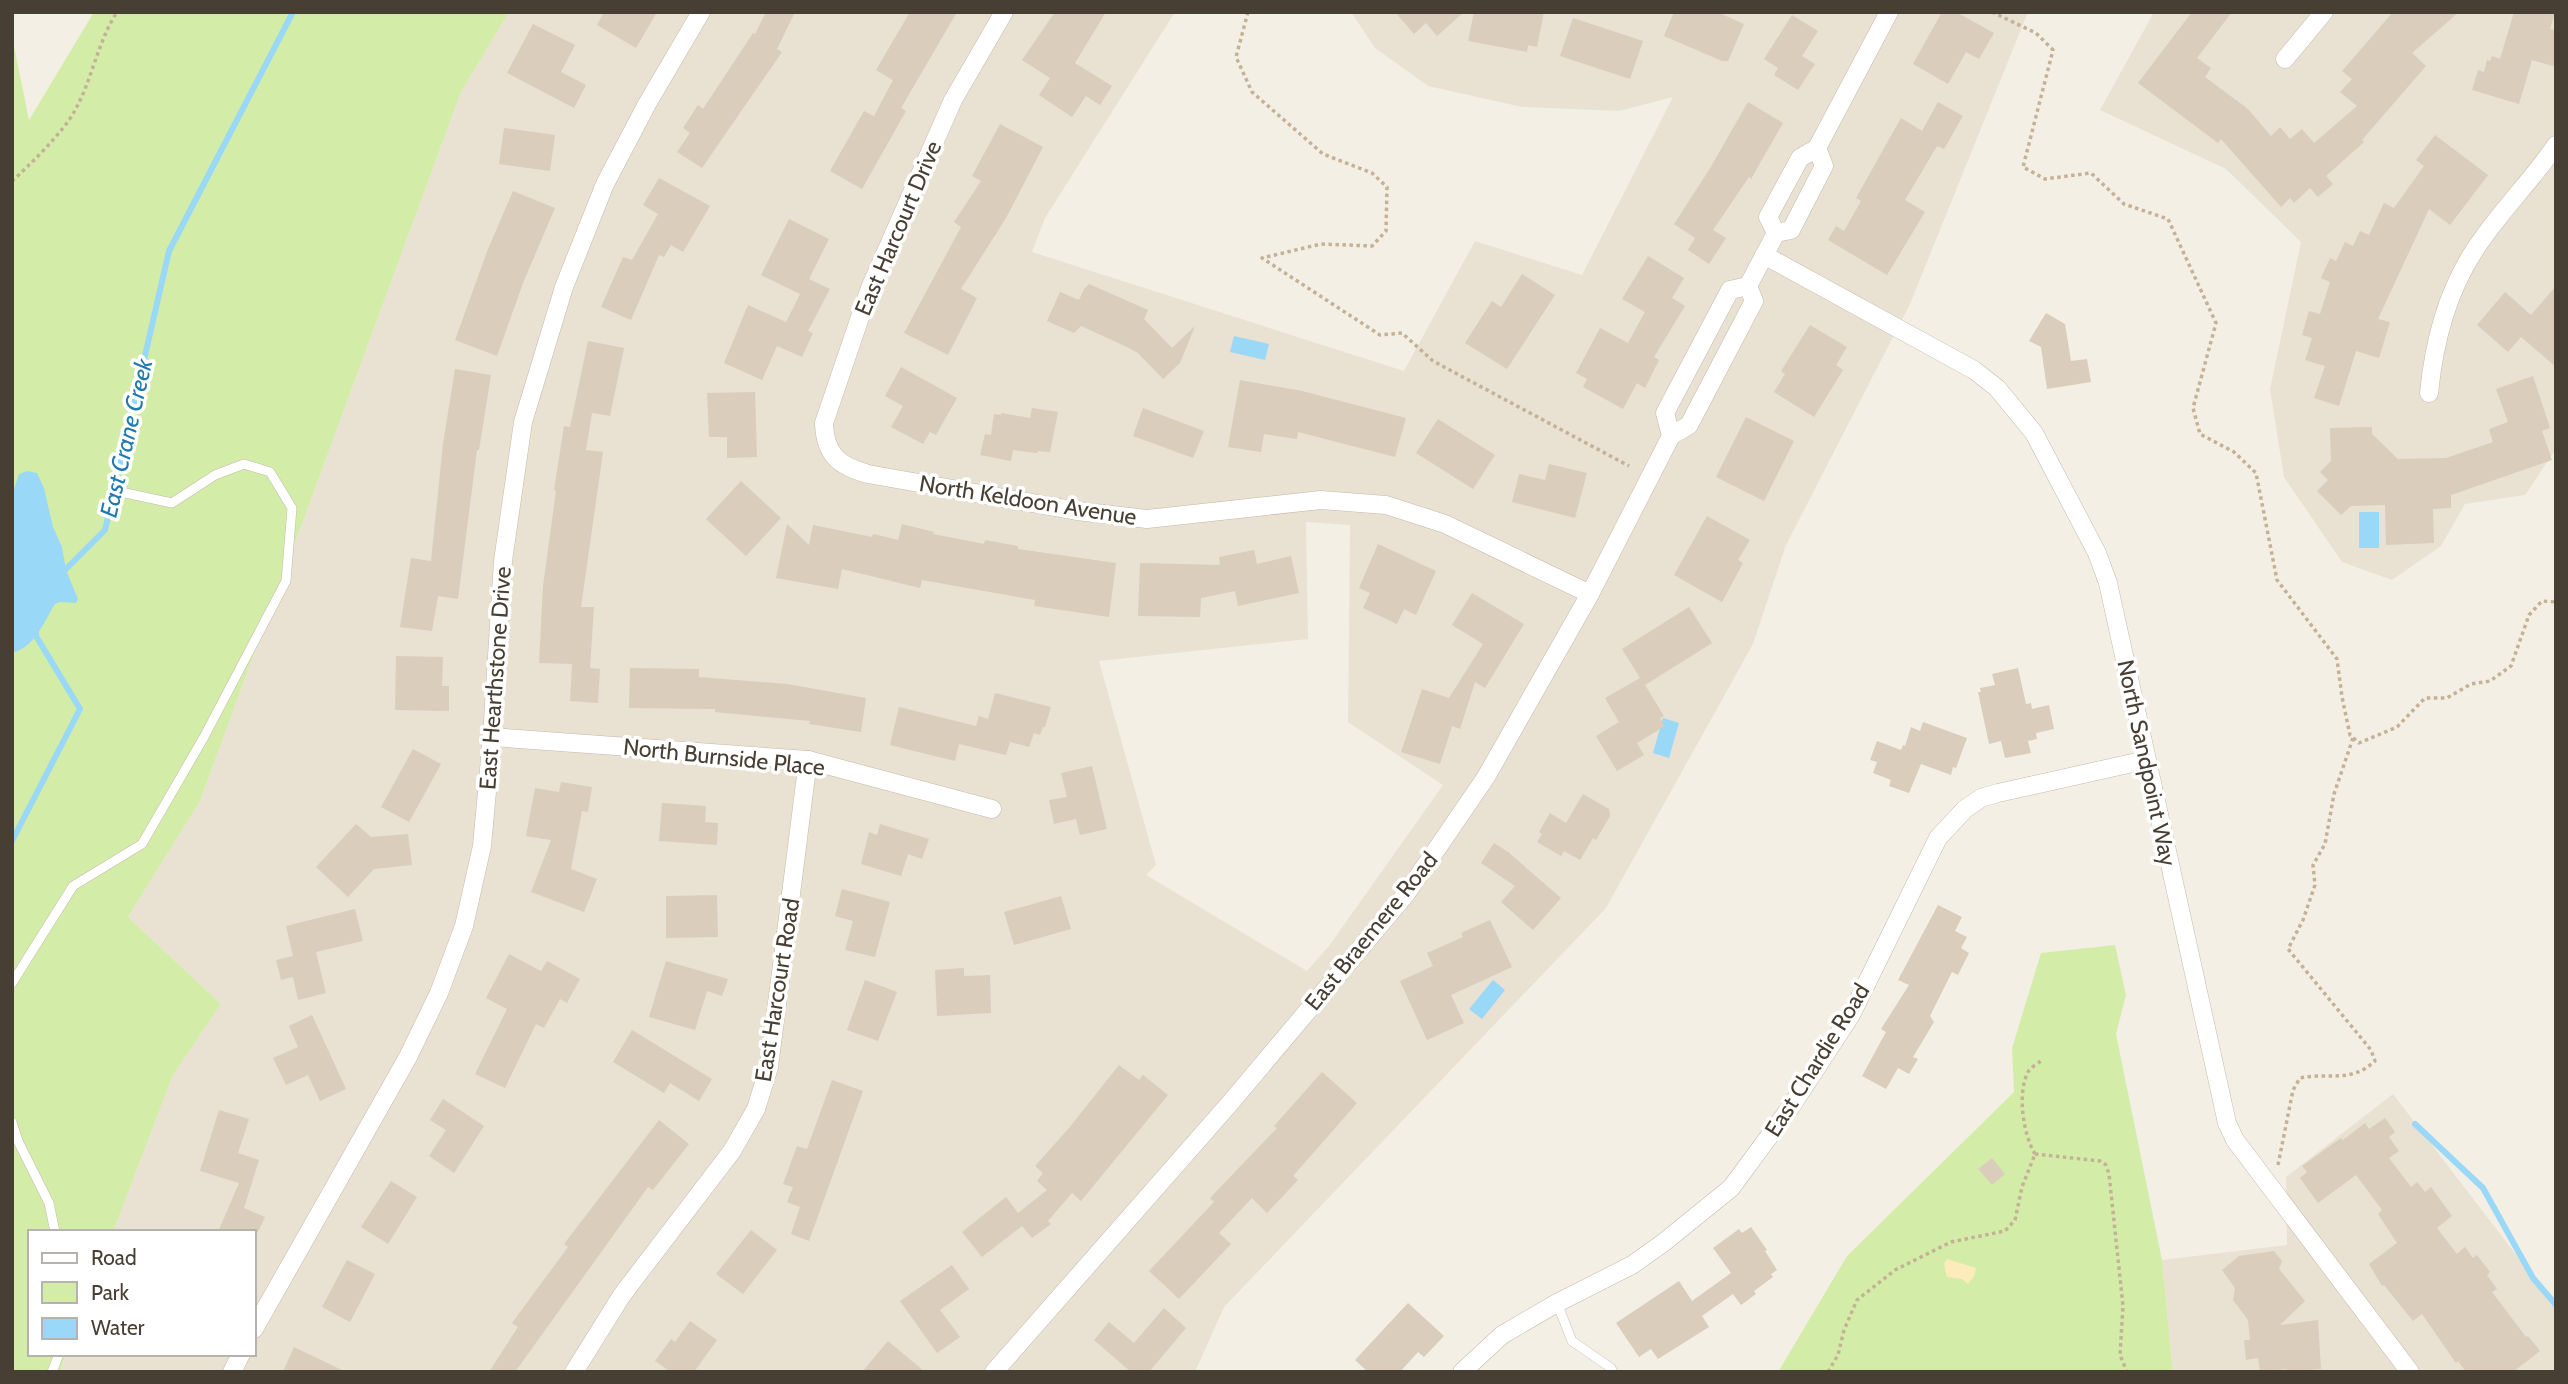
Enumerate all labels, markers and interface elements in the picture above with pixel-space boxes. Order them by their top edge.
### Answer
street label: East Harcourt Drive [849,136,948,320]
water label: East Crane Creek [94,355,158,520]
street label: North Keldoon Avenue [917,469,1139,531]
street label: East Hearthstone Drive [473,565,517,791]
street label: North Sandpoint Way [2111,657,2183,869]
street label: North Burnside Place [622,732,826,782]
street label: East Braemere Road [1299,846,1443,1016]
street label: East Harcourt Road [749,896,805,1084]
street label: East Chardie Road [1759,978,1875,1142]
legend [28,1230,256,1356]
text: Road [91,1245,137,1270]
text: Park [91,1280,129,1305]
text: Water [91,1315,145,1340]

